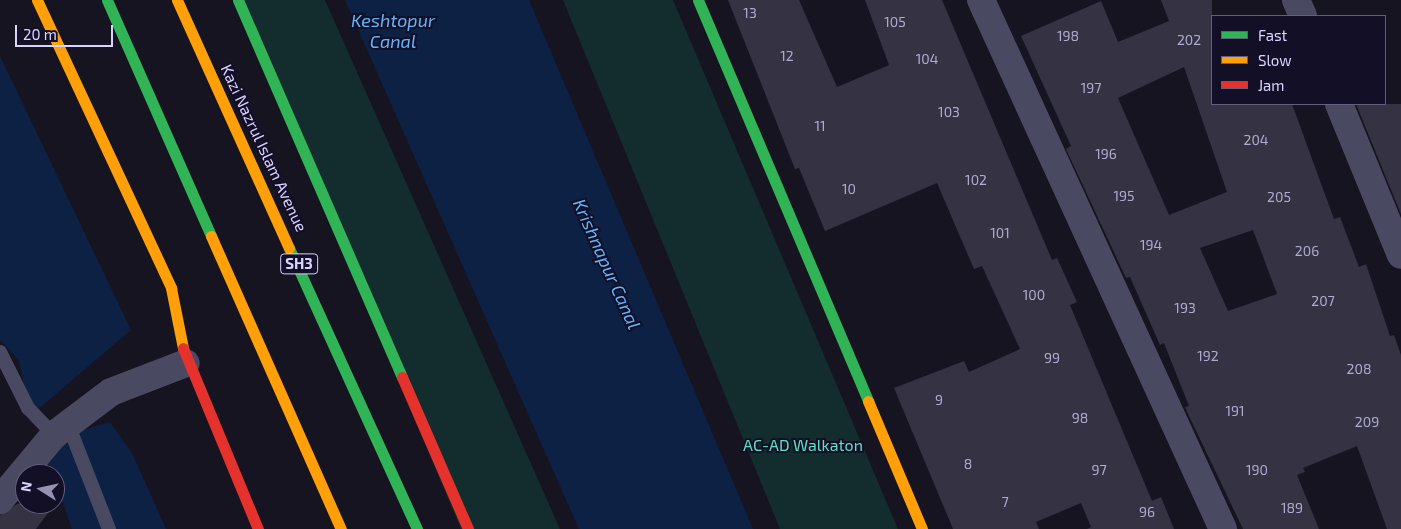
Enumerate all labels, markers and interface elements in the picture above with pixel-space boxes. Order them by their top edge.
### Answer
house number: 13 [743,5,757,21]
water label: Keshtopur Canal [351,10,435,52]
house number: 105 [884,14,906,30]
scale bar [18,15,115,47]
legend [1211,15,1386,105]
text: 20 m [23,25,57,43]
text: Fast [1258,26,1287,44]
house number: 198 [1057,28,1079,44]
house number: 202 [1177,32,1201,48]
house number: 12 [780,48,794,64]
house number: 104 [916,51,938,67]
text: Slow [1258,51,1292,69]
street label: Kazi Nazrul Islam Avenue [217,61,311,235]
text: Jam [1258,76,1284,94]
house number: 197 [1081,80,1101,96]
house number: 103 [938,104,960,120]
house number: 11 [814,118,826,134]
house number: 204 [1244,132,1268,148]
house number: 196 [1095,146,1117,162]
house number: 102 [965,172,987,188]
house number: 10 [842,181,856,197]
house number: 195 [1113,188,1135,204]
house number: 205 [1267,189,1291,205]
water label: Krishnapur Canal [569,195,645,333]
house number: 101 [990,225,1010,241]
house number: 194 [1140,237,1162,253]
house number: 206 [1295,243,1319,259]
road number: SH3 [279,252,319,276]
house number: 100 [1023,287,1045,303]
house number: 207 [1311,293,1335,309]
house number: 193 [1174,300,1196,316]
house number: 192 [1197,348,1219,364]
house number: 99 [1044,350,1060,366]
house number: 208 [1347,361,1371,377]
house number: 9 [935,392,943,408]
house number: 191 [1225,403,1245,419]
house number: 98 [1072,410,1088,426]
house number: 209 [1355,414,1379,430]
park label: AC-AD Walkaton [743,435,863,455]
house number: 8 [964,456,972,472]
house number: 97 [1091,462,1107,478]
house number: 190 [1246,462,1268,478]
north arrow [15,464,65,514]
text: N [16,480,35,493]
house number: 7 [1001,494,1009,510]
house number: 189 [1281,500,1303,516]
house number: 96 [1139,504,1155,520]

